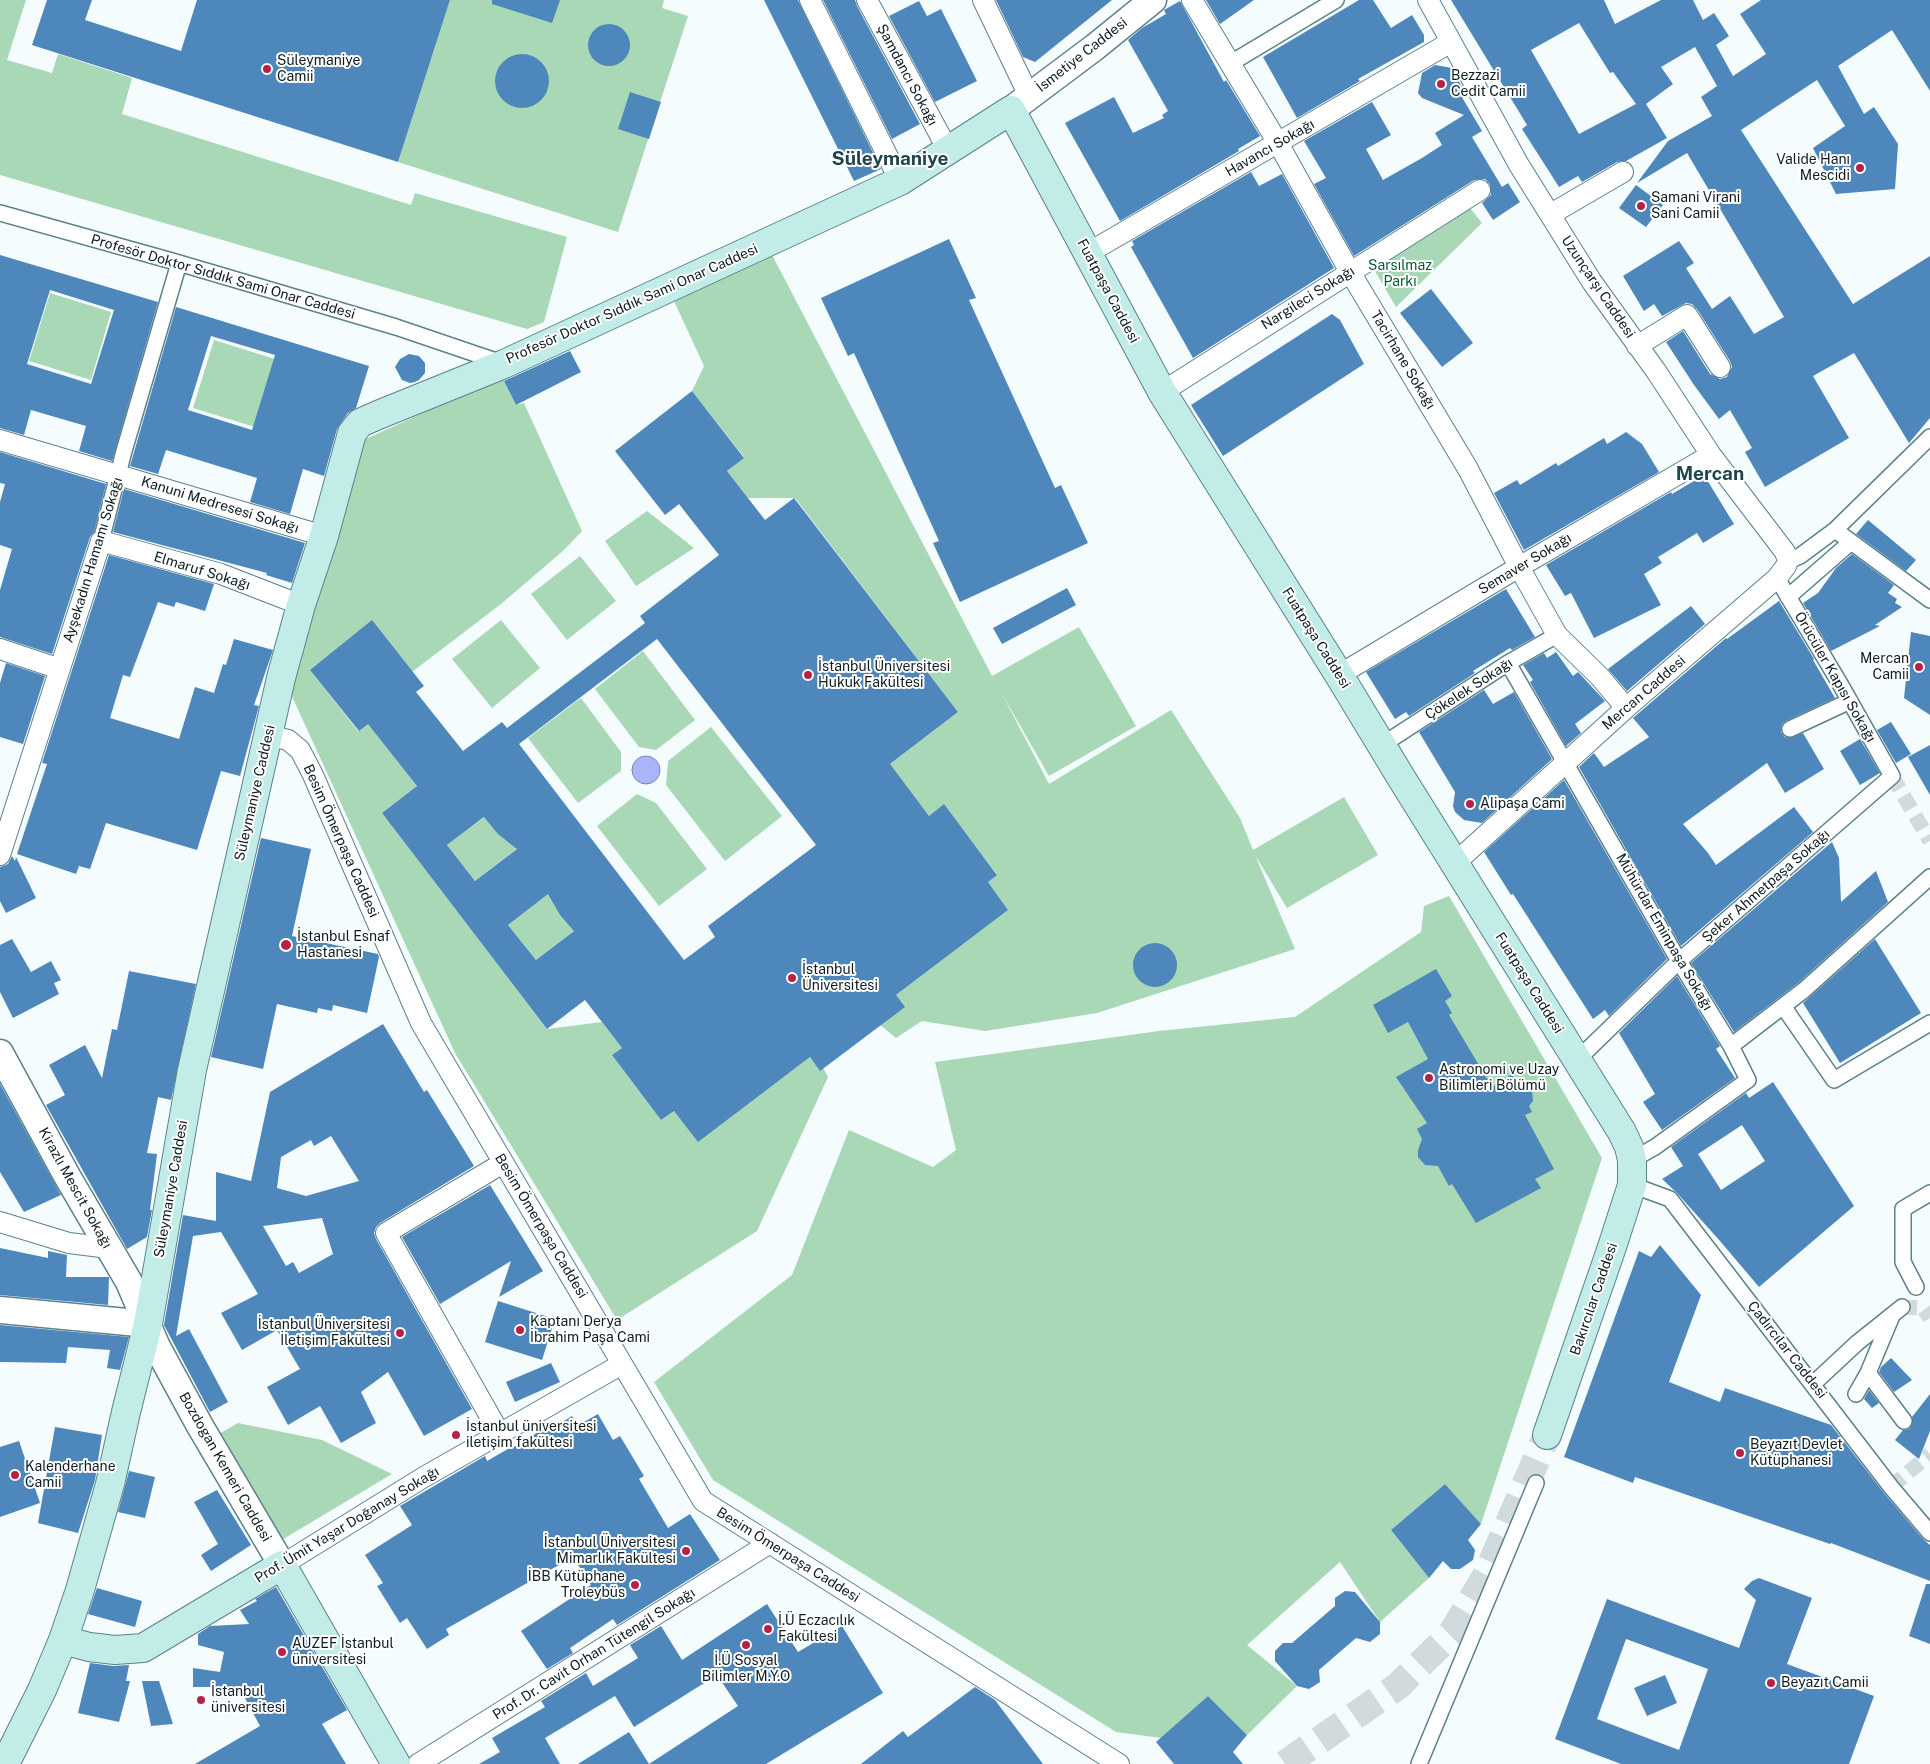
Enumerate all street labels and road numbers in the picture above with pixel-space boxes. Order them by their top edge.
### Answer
street label: İsmetiye Caddesi [1033,14,1131,96]
street label: Şamdancı Sokağı [873,21,941,129]
street label: Havancı Sokağı [1222,116,1318,180]
street label: Profesör Doktor Sıddık Sami Onar Caddesi [89,231,357,323]
street label: Uzunçarşı Caddesi [1558,233,1638,341]
street label: Fuatpaşa Caddesi [1073,236,1143,346]
street label: Profesör Doktor Sıddık Sami Onar Caddesi [503,241,761,367]
street label: Nargileci Sokağı [1258,263,1358,333]
street label: Tacirhane Sokağı [1367,308,1439,412]
street label: Kanuni Medresesi Sokağı [139,473,301,537]
street label: Ayşekadın Hamamı Sokağı [60,475,126,645]
street label: Semaver Sokağı [1475,530,1575,598]
street label: Elmaruf Sokağı [152,548,252,594]
street label: Fuatpaşa Caddesi [1278,584,1354,692]
street label: Örücüler Kapısı Sokağı [1791,609,1879,745]
street label: Mercan Caddesi [1599,652,1689,734]
street label: Çökelek Sokağı [1422,654,1516,724]
street label: Süleymaniye Caddesi [231,723,279,863]
street label: Besim Ömerpaşa Caddesi [300,762,382,920]
street label: Şeker Ahmetpaşa Sokağı [1699,826,1833,946]
street label: Mühürdar Eminpaşa Sokağı [1612,851,1716,1013]
street label: Fuatpaşa Caddesi [1491,929,1567,1037]
street label: Süleymaniye Caddesi [151,1119,191,1259]
street label: Kirazlı Mescit Sokağı [35,1125,115,1251]
street label: Besim Ömerpaşa Caddesi [491,1151,591,1301]
street label: Bakırcılar Caddesi [1567,1240,1621,1358]
street label: Çadırcılar Caddesi [1744,1298,1830,1402]
street label: Bozdogan Kemeri Caddesi [175,1389,275,1545]
street label: Prof. Ümit Yaşar Doğanay Sokağı [252,1463,442,1587]
street label: Besim Ömerpaşa Caddesi [713,1504,863,1606]
street label: Prof. Dr. Cavit Orhan Tütengil Sokağı [490,1584,698,1724]

